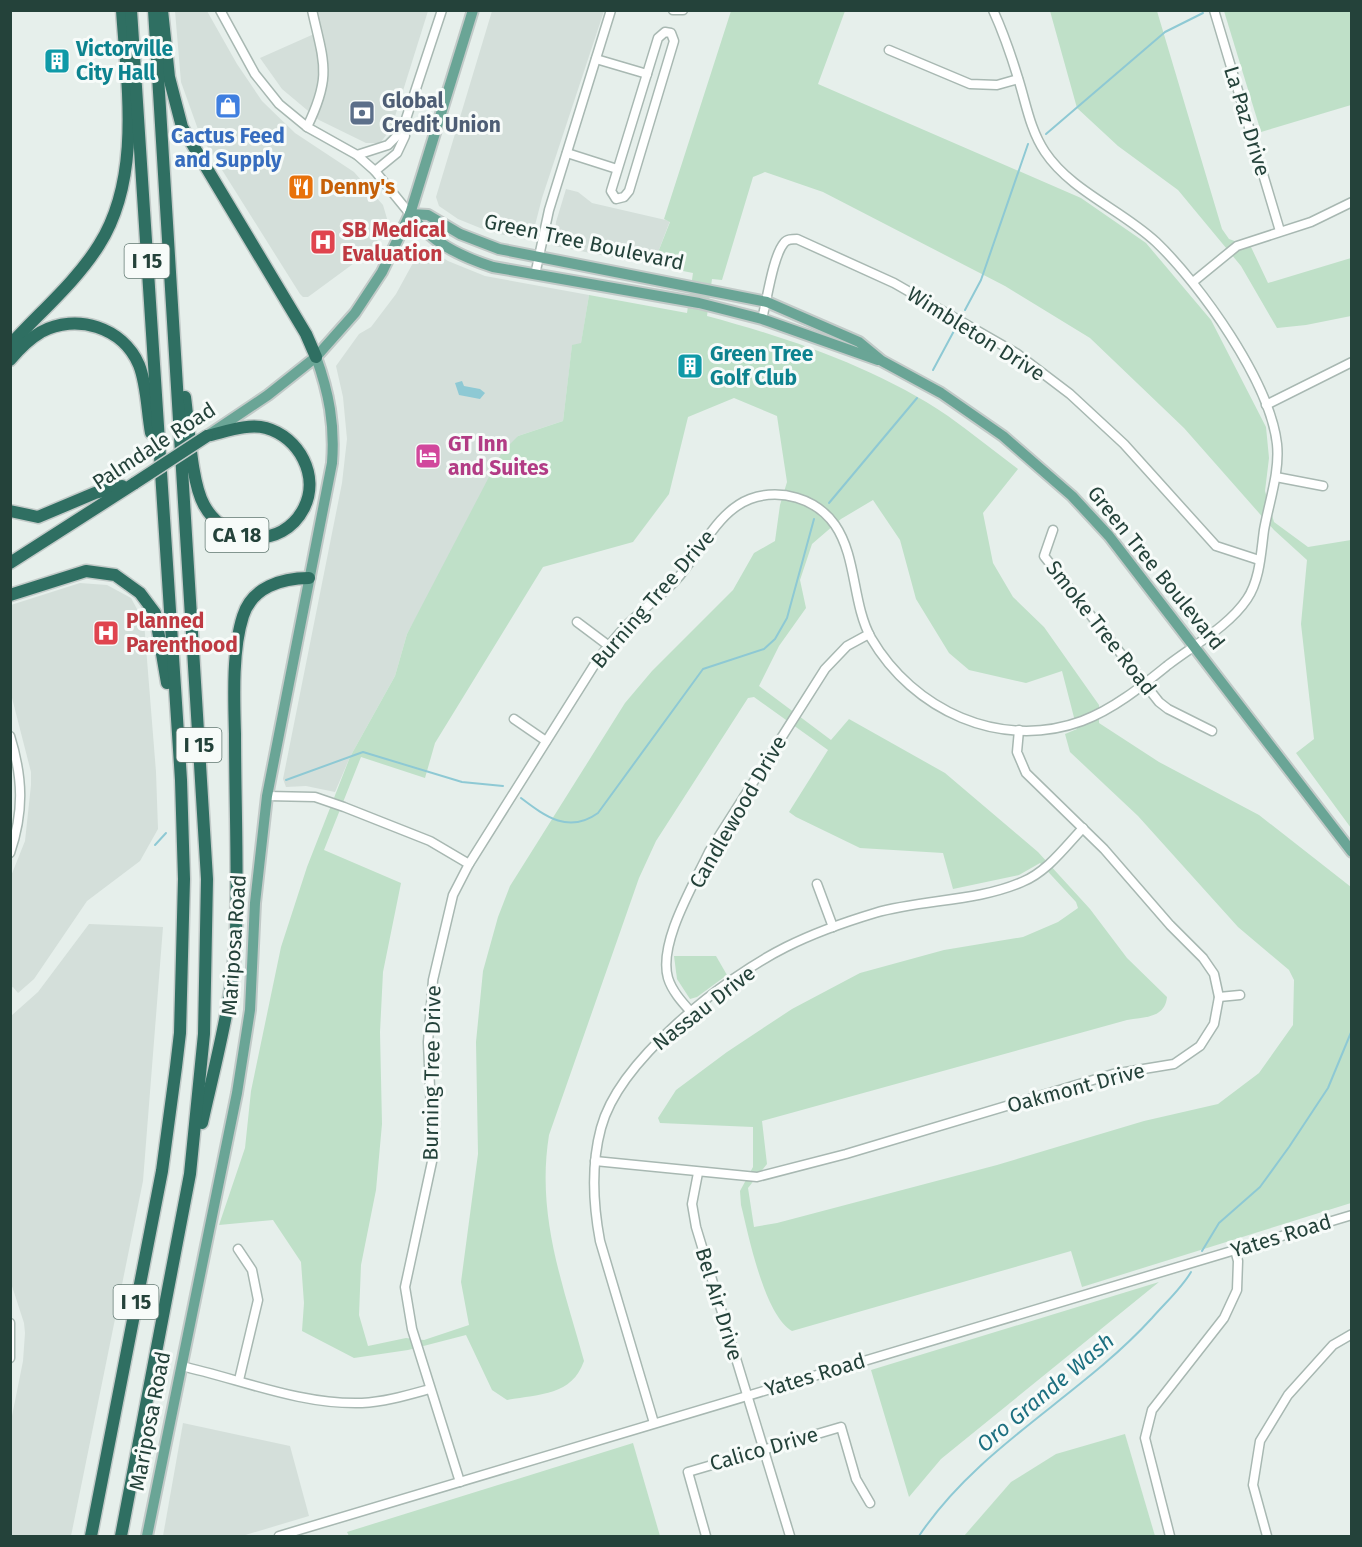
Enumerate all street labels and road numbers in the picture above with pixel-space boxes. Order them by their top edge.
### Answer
street label: La Paz Drive [1218,63,1276,179]
street label: Green Tree Boulevard [482,208,686,276]
road number: I 15 [124,244,170,278]
street label: Wimbleton Drive [902,281,1050,387]
street label: Palmdale Road [88,397,220,495]
street label: Green Tree Boulevard [1082,481,1230,655]
road number: CA 18 [206,518,268,552]
street label: Burning Tree Drive [586,524,720,674]
street label: Smoke Tree Road [1040,555,1162,701]
road number: I 15 [176,728,222,762]
street label: Candlewood Drive [684,731,792,893]
street label: Mariposa Road [216,873,252,1017]
street label: Nassau Drive [647,960,761,1056]
street label: Burning Tree Drive [417,985,447,1161]
street label: Oakmont Drive [1004,1057,1148,1119]
street label: Yates Road [1228,1208,1334,1264]
street label: Bel Air Drive [689,1244,749,1364]
road number: I 15 [114,1285,158,1319]
street label: Yates Road [762,1347,868,1403]
street label: Mariposa Road [124,1349,176,1493]
street label: Calico Drive [707,1421,821,1477]

